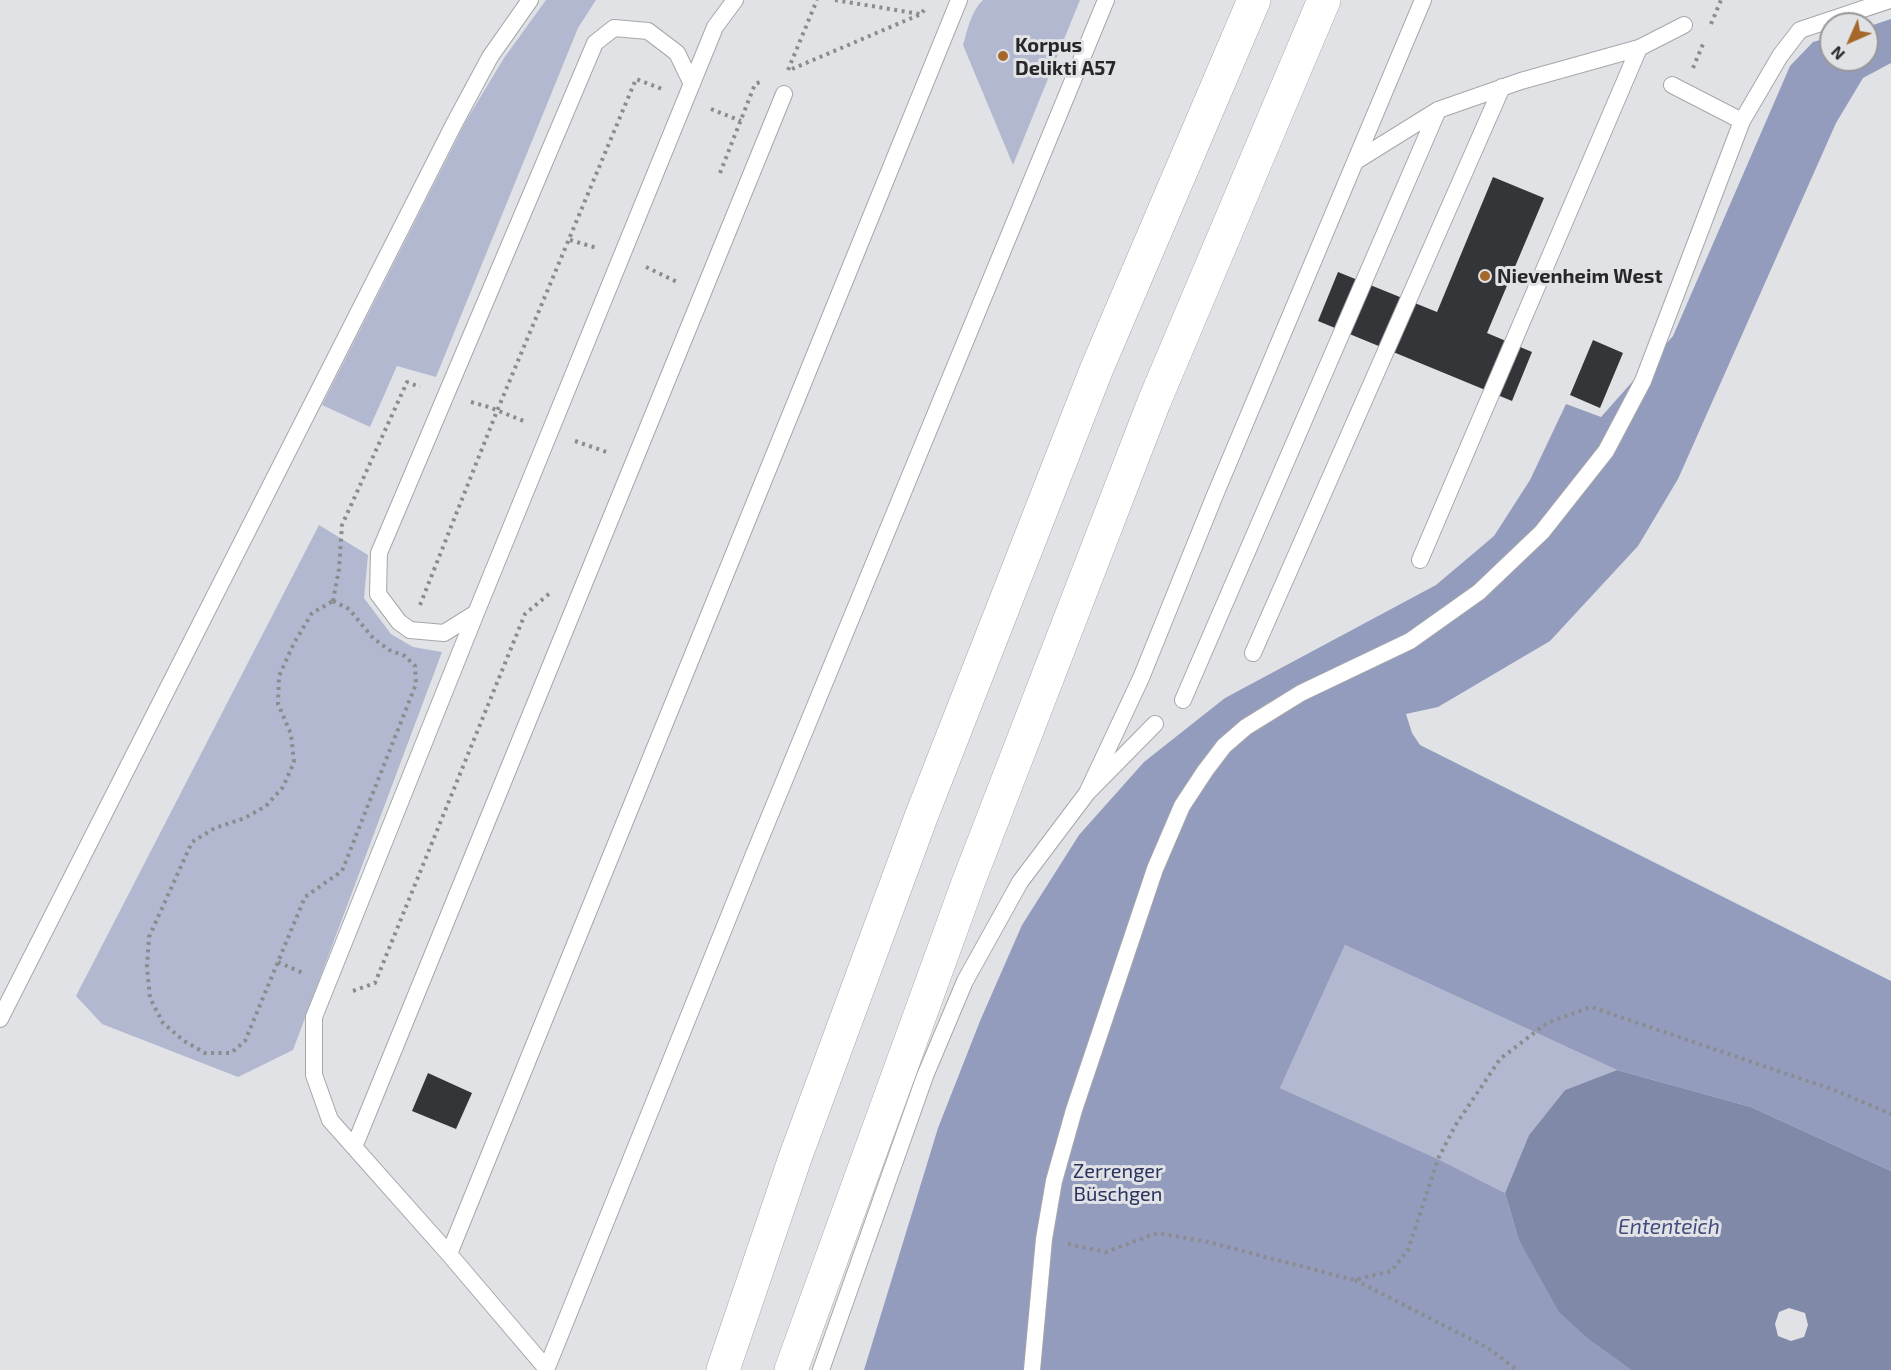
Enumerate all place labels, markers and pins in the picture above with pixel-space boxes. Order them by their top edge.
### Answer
place label: Korpus Delikti A57 [1015,33,1116,80]
marker: Korpus Delikti A57 [996,49,1010,63]
place label: Nievenheim West [1497,264,1663,288]
marker: Nievenheim West [1478,269,1492,283]

